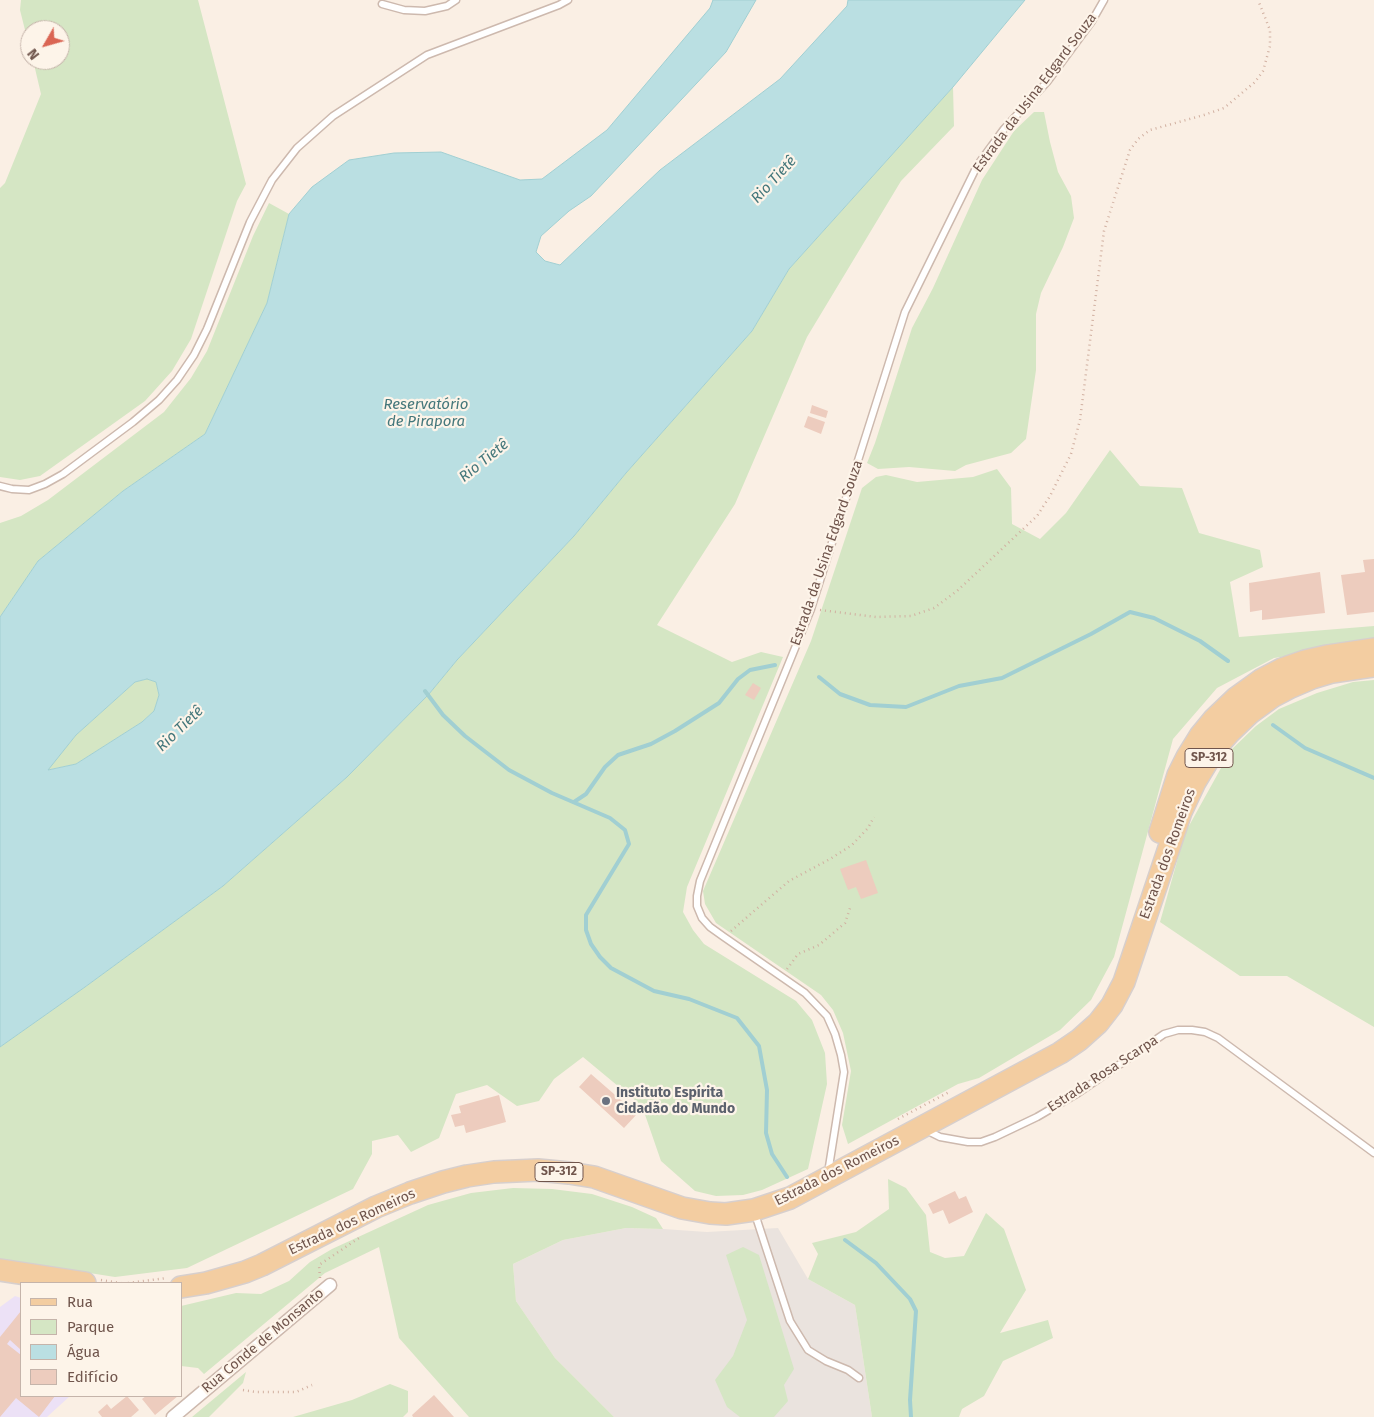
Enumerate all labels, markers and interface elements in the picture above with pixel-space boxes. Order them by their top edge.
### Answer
street label: Estrada da Usina Edgard Souza [970,10,1100,176]
north arrow [20,20,70,70]
text: N [24,45,43,63]
water label: Rio Tietê [748,153,800,207]
water label: Reservatório de Pirapora [384,396,468,431]
water label: Rio Tietê [456,436,512,486]
street label: Estrada da Usina Edgard Souza [787,458,867,648]
water label: Rio Tietê [153,702,207,756]
road number: SP-312 [1185,748,1233,768]
street label: Estrada dos Romeiros [1137,786,1199,922]
street label: Estrada Rosa Scarpa [1045,1032,1161,1116]
place label: Instituto Espírita Cidadão do Mundo [616,1085,735,1118]
marker: Instituto Espírita Cidadão do Mundo [600,1095,612,1107]
street label: Estrada dos Romeiros [772,1132,902,1210]
road number: SP-312 [535,1162,583,1182]
street label: Estrada dos Romeiros [286,1185,418,1259]
legend [20,1282,182,1397]
street label: Rua Conde de Monsanto [199,1285,327,1397]
text: Rua [67,1293,93,1311]
text: Parque [67,1318,114,1336]
text: Água [67,1343,100,1361]
text: Edifício [67,1368,118,1386]

